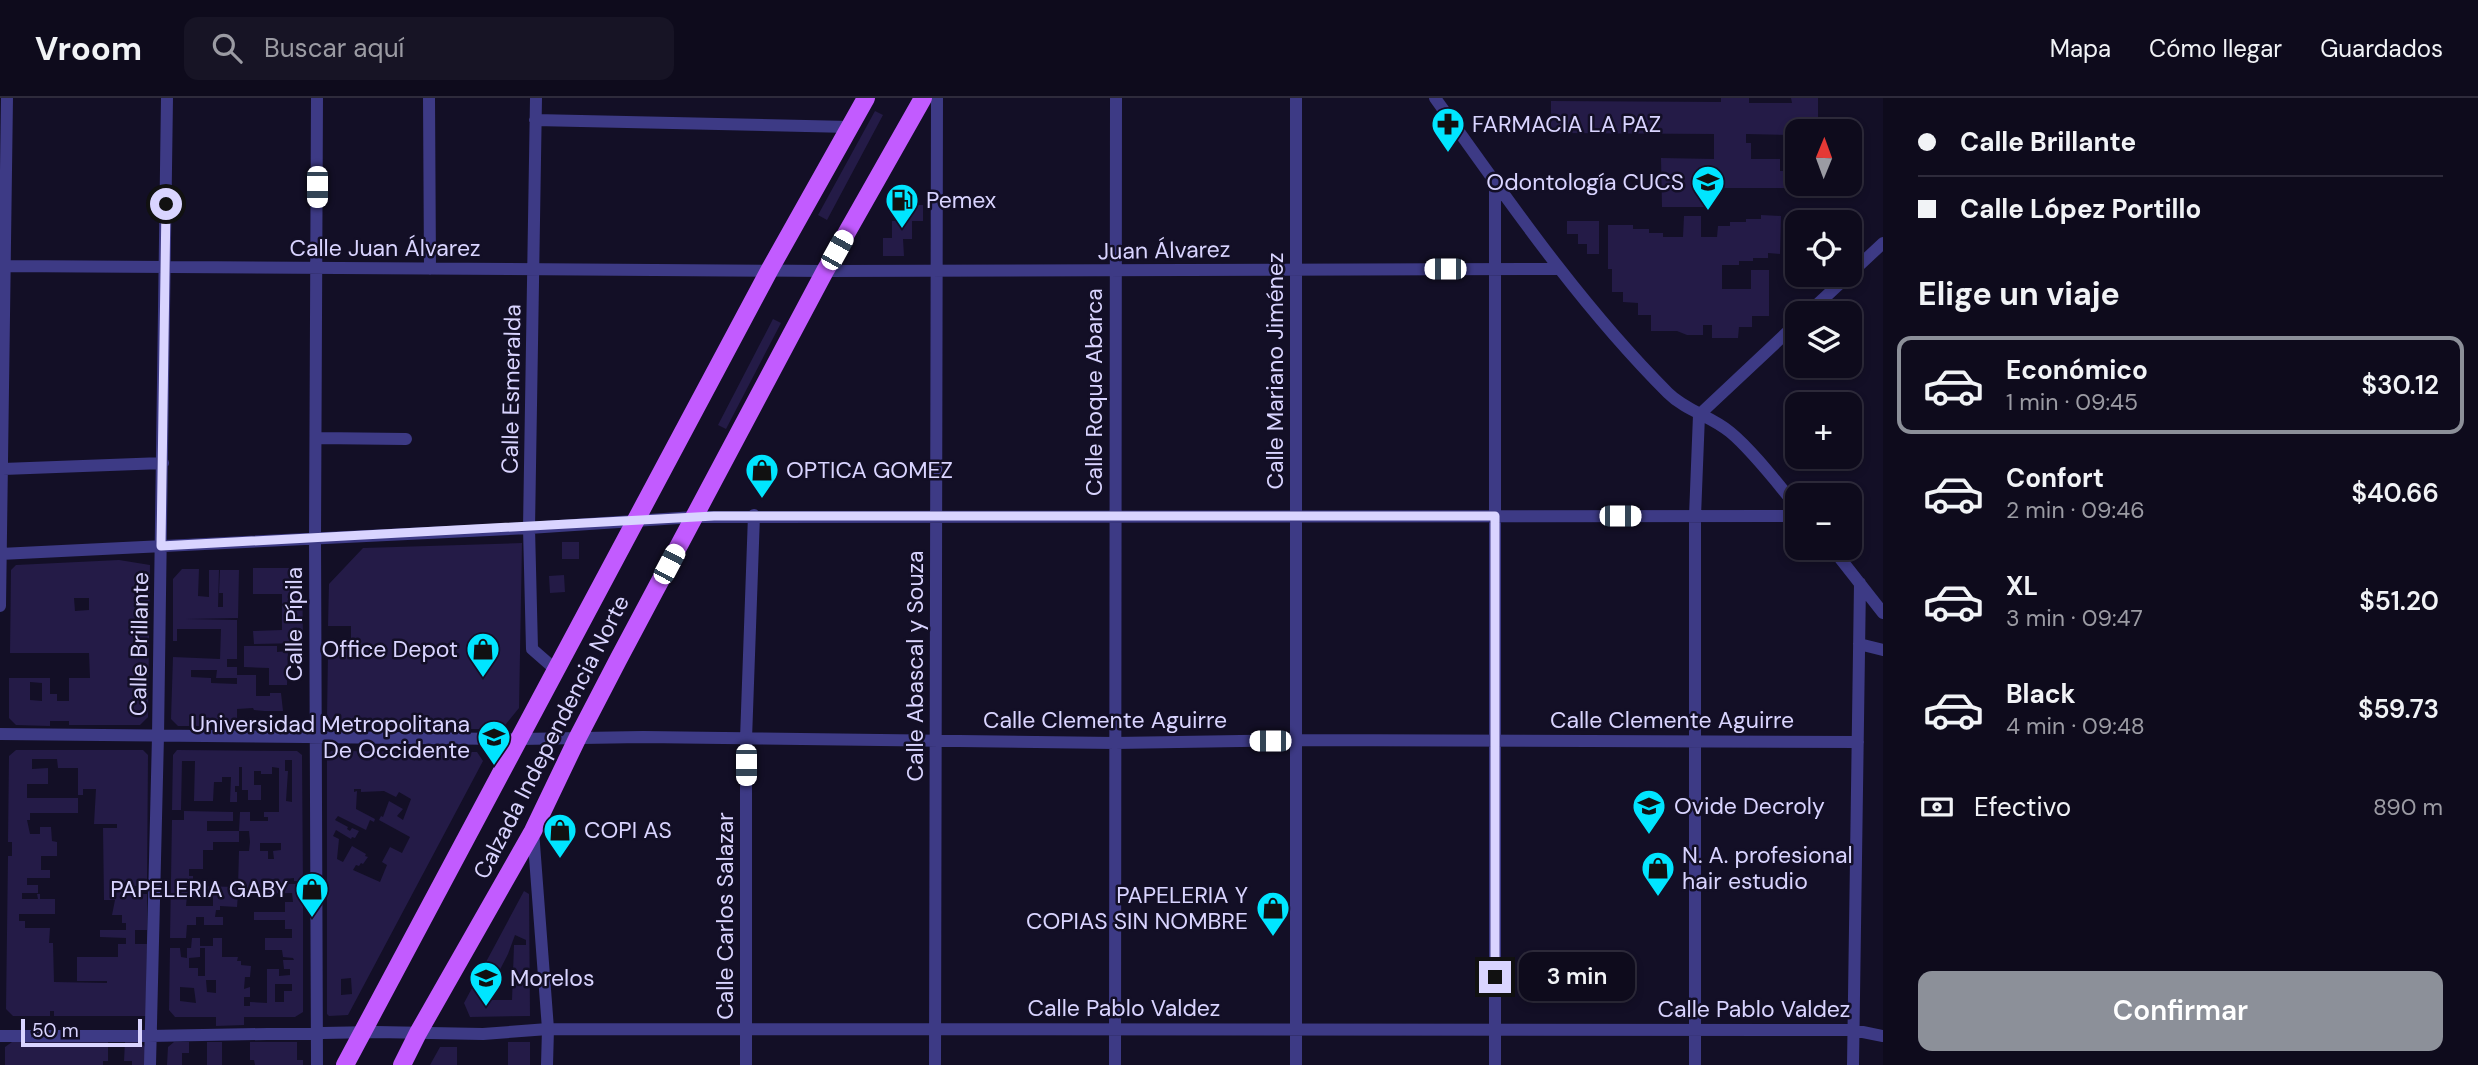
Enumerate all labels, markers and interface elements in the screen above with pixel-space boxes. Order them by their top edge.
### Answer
search box [184,17,674,80]
text: Vroom [35,27,142,70]
icon: search [208,29,246,67]
text: Buscar aquí [264,31,404,65]
text: Mapa [2050,33,2111,64]
text: Cómo llegar [2149,33,2282,64]
text: Guardados [2320,33,2443,64]
pharmacy icon: FARMACIA LA PAZ [1429,105,1467,154]
place label: FARMACIA LA PAZ [1472,109,1661,139]
north arrow [1785,119,1862,196]
map controls [1785,119,1862,560]
text: Calle Brillante [1960,125,2136,159]
school or university icon: Odontología CUCS [1689,163,1727,212]
car [307,166,328,208]
place label: Odontología CUCS [1486,167,1684,197]
fuel station icon: Pemex [883,181,921,230]
place label: Pemex [926,185,996,215]
route start [150,188,182,220]
text: Calle López Portillo [1960,192,2201,226]
button: locate [1785,210,1862,287]
car [818,227,857,273]
street label: Calle Juan Álvarez [289,233,481,263]
street label: Juan Álvarez [1097,234,1231,266]
street label: Calle Mariano Jiménez [1260,252,1290,490]
car [1425,259,1467,280]
text: Elige un viaje [1918,273,2120,315]
street label: Calle Roque Abarca [1079,288,1109,496]
button: layers [1785,301,1862,378]
street label: Calle Esmeralda [495,304,527,474]
text: Económico [2006,353,2148,387]
icon: car [1922,354,1985,417]
text: $30.12 [2361,368,2439,402]
text: 1 min · 09:45 [2006,387,2138,417]
button: + [1785,392,1862,469]
shop icon: OPTICA GOMEZ [743,451,781,500]
place label: OPTICA GOMEZ [786,455,953,485]
text: Confort [2006,461,2104,495]
icon: car [1922,462,1985,525]
text: $40.66 [2352,476,2439,510]
button: − [1785,483,1862,560]
text: 2 min · 09:46 [2006,495,2145,525]
car [1600,506,1642,527]
car [650,541,689,587]
street label: Calle Abascal y Souza [900,550,930,782]
street label: Calle Pípila [279,567,309,681]
text: XL [2006,569,2038,603]
icon: car [1922,570,1985,633]
street label: Calle Brillante [123,572,155,716]
text: $51.20 [2359,584,2439,618]
street label: Calzada Independencia Norte [466,590,636,884]
text: 3 min · 09:47 [2006,603,2143,633]
shop icon: Office Depot [464,630,502,679]
place label: Office Depot [322,634,458,664]
text: Black [2006,677,2076,711]
icon: car [1922,678,1985,741]
text: $59.73 [2358,692,2439,726]
street label: Calle Clemente Aguirre [983,705,1227,735]
street label: Calle Clemente Aguirre [1550,705,1794,735]
place label: Universidad Metropolitana De Occidente [190,709,470,765]
text: 4 min · 09:48 [2006,711,2145,741]
school or university icon: Universidad Metropolitana De Occidente [475,718,513,767]
car [1250,731,1292,752]
car [736,744,757,786]
school or university icon: Ovide Decroly [1630,787,1668,836]
icon: cash [1918,788,1956,826]
text: Efectivo [1974,790,2071,824]
place label: Ovide Decroly [1674,791,1825,821]
text: 890 m [2373,792,2443,822]
shop icon: COPI AS [541,811,579,860]
street label: Calle Carlos Salazar [710,812,740,1020]
place label: COPI AS [584,815,672,845]
place label: N. A. profesional hair estudio [1682,840,1853,896]
shop icon: N. A. profesional hair estudio [1639,849,1677,898]
shop icon: PAPELERIA GABY [293,870,331,919]
place label: PAPELERIA GABY [110,874,288,904]
place label: PAPELERIA Y COPIAS SIN NOMBRE [1026,880,1248,936]
shop icon: PAPELERIA Y COPIAS SIN NOMBRE [1254,889,1292,938]
callout: 3 min [1520,952,1635,1001]
school or university icon: Morelos [467,959,505,1008]
route end [1479,961,1511,993]
text: 3 min [1547,961,1607,991]
place label: Morelos [510,963,594,993]
button: Confirmar [1918,971,2443,1051]
street label: Calle Pablo Valdez [1028,993,1220,1023]
street label: Calle Pablo Valdez [1658,994,1850,1024]
scale bar [21,1016,142,1048]
text: 50 m [32,1018,79,1043]

